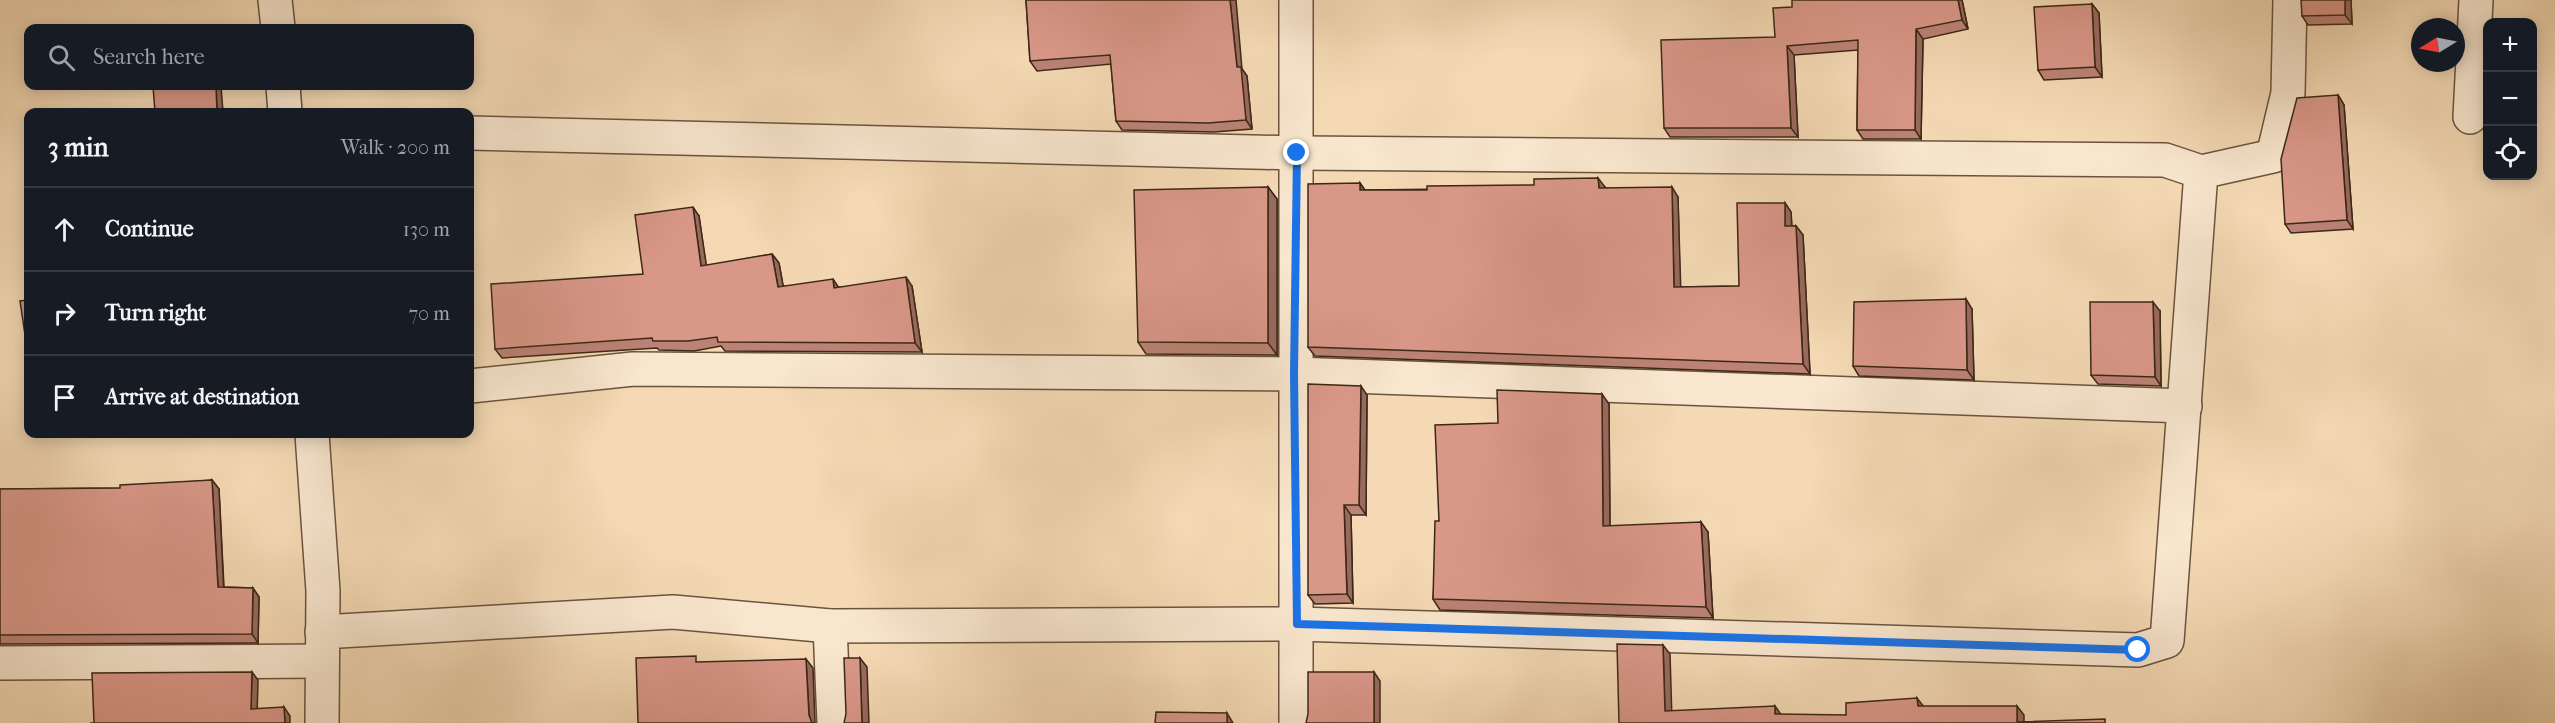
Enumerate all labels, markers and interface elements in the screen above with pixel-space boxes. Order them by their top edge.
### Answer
north arrow [2411,18,2465,72]
map controls [2483,18,2537,180]
button: + [2483,18,2537,72]
search box [24,24,474,90]
icon: search [45,41,78,74]
text: Search here [93,44,205,70]
button: − [2483,72,2537,126]
button: locate [2483,126,2537,180]
text: 3 min [48,132,109,163]
text: Walk · 200 m [341,136,450,159]
route end [1283,139,1309,165]
icon: ahead [48,213,81,246]
text: Continue [105,216,194,242]
text: 130 m [403,218,450,241]
icon: right [48,297,81,330]
text: Turn right [105,300,206,326]
text: 70 m [408,302,450,325]
icon: arrive [48,381,81,414]
text: Arrive at destination [105,384,299,410]
route start [2124,636,2150,662]

